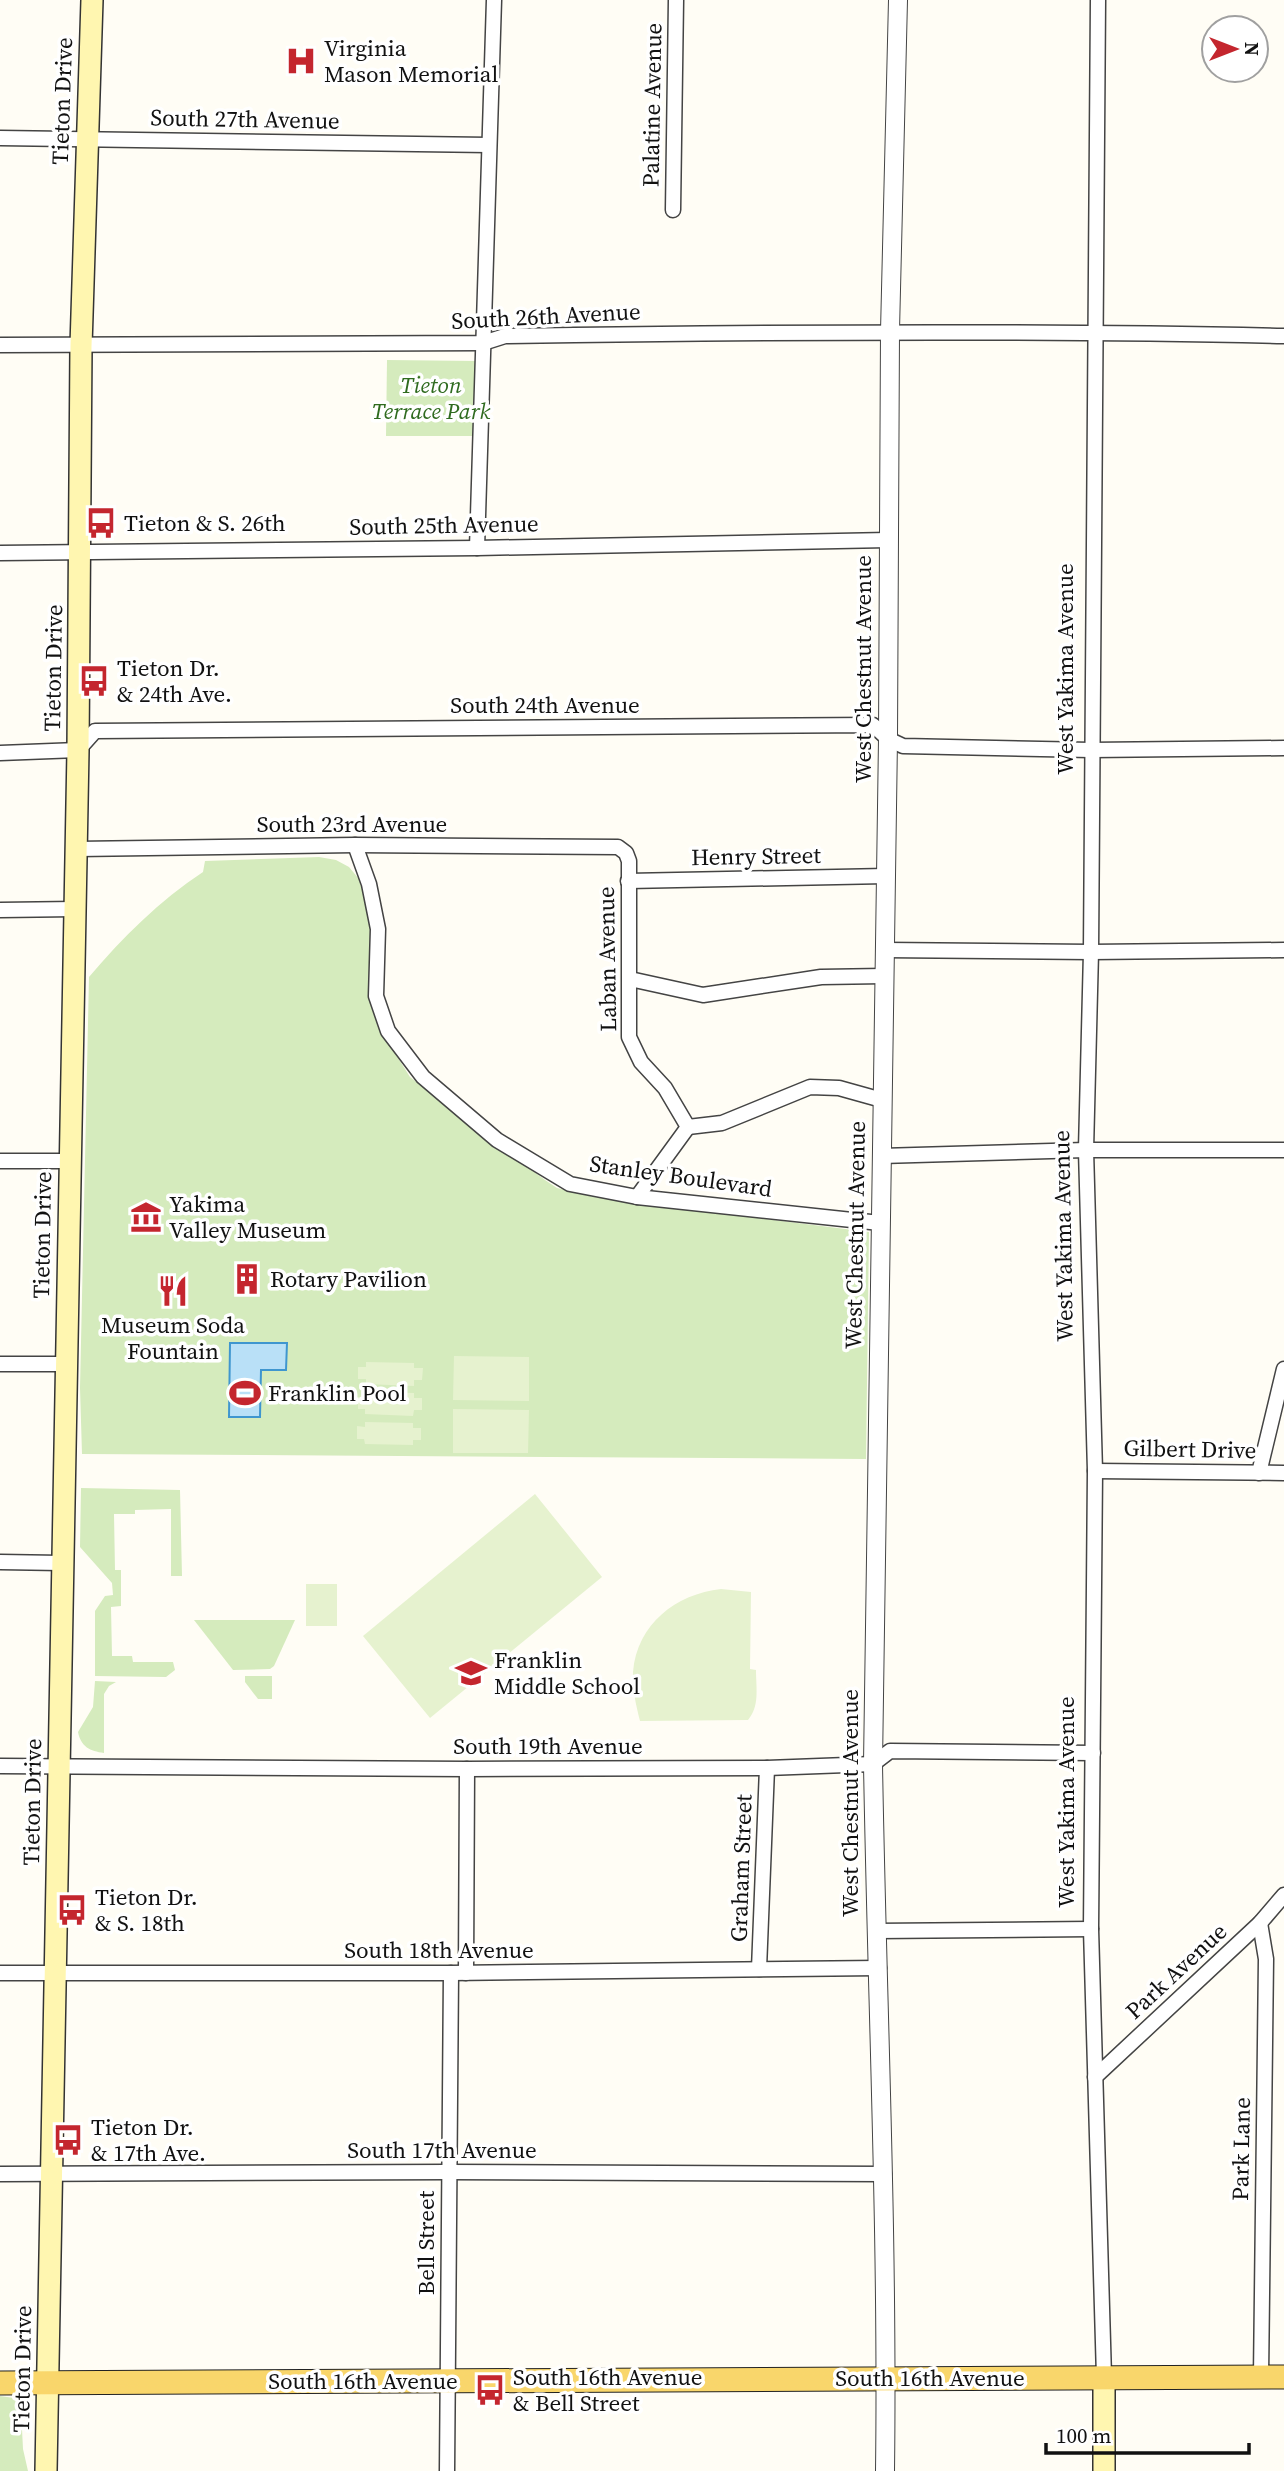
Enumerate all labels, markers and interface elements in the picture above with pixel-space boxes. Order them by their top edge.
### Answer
north arrow [1200,14,1270,84]
street label: Palatine Avenue [635,23,669,187]
place label: Virginia Mason Memorial [324,32,499,90]
street label: Tieton Drive [44,37,80,165]
text: N [1239,42,1265,56]
hospital icon: Virginia Mason Memorial [284,44,318,78]
street label: South 27th Avenue [150,101,340,137]
street label: South 26th Avenue [451,295,641,337]
park label: Tieton Terrace Park [372,369,491,427]
bus stop icon: Tieton & S. 26th [84,506,118,540]
place label: Tieton & S. 26th [124,507,286,539]
street label: South 25th Avenue [349,507,539,543]
street label: West Chestnut Avenue [847,555,879,783]
street label: West Yakima Avenue [1049,563,1081,775]
street label: Tieton Drive [36,604,70,732]
place label: Tieton Dr. & 24th Ave. [117,652,232,710]
bus stop icon: Tieton Dr. & 24th Ave. [77,664,111,698]
street label: South 24th Avenue [450,689,640,721]
street label: South 23rd Avenue [257,808,447,840]
street label: Henry Street [691,839,822,873]
street label: Laban Avenue [590,886,624,1032]
street label: West Chestnut Avenue [837,1121,873,1349]
street label: West Yakima Avenue [1045,1130,1081,1342]
street label: Stanley Boulevard [588,1147,774,1205]
street label: Tieton Drive [25,1171,59,1299]
place label: Yakima Valley Museum [169,1188,327,1246]
museum icon: Yakima Valley Museum [129,1200,163,1234]
building icon: Rotary Pavilion [230,1262,264,1296]
place label: Rotary Pavilion [270,1263,427,1295]
restaurant icon: Museum Soda Fountain [156,1274,190,1308]
place label: Museum Soda Fountain [101,1309,245,1367]
sports icon: Franklin Pool [228,1376,262,1410]
place label: Franklin Pool [268,1377,407,1409]
street label: Gilbert Drive [1123,1432,1257,1466]
place label: Franklin Middle School [494,1644,640,1702]
school or university icon: Franklin Middle School [454,1656,488,1690]
street label: West Chestnut Avenue [834,1689,866,1917]
street label: West Yakima Avenue [1050,1696,1082,1908]
street label: South 19th Avenue [453,1730,643,1762]
street label: Tieton Drive [15,1738,49,1866]
street label: Graham Street [722,1793,760,1942]
place label: Tieton Dr. & S. 18th [95,1881,198,1939]
bus stop icon: Tieton Dr. & S. 18th [55,1893,89,1927]
street label: Park Avenue [1118,1916,1234,2026]
street label: South 18th Avenue [344,1934,534,1966]
street label: Park Lane [1224,2097,1258,2201]
place label: Tieton Dr. & 17th Ave. [91,2111,206,2169]
bus stop icon: Tieton Dr. & 17th Ave. [51,2123,85,2157]
street label: South 17th Avenue [347,2134,537,2166]
street label: Bell Street [410,2190,442,2295]
street label: Tieton Drive [5,2305,39,2433]
place label: South 16th Avenue & Bell Street [513,2361,702,2419]
street label: South 16th Avenue [835,2362,1025,2394]
street label: South 16th Avenue [268,2365,458,2397]
bus stop icon: South 16th Avenue & Bell Street [473,2373,507,2407]
scale bar [1046,2412,1249,2456]
text: 100 m [1056,2421,1111,2450]

